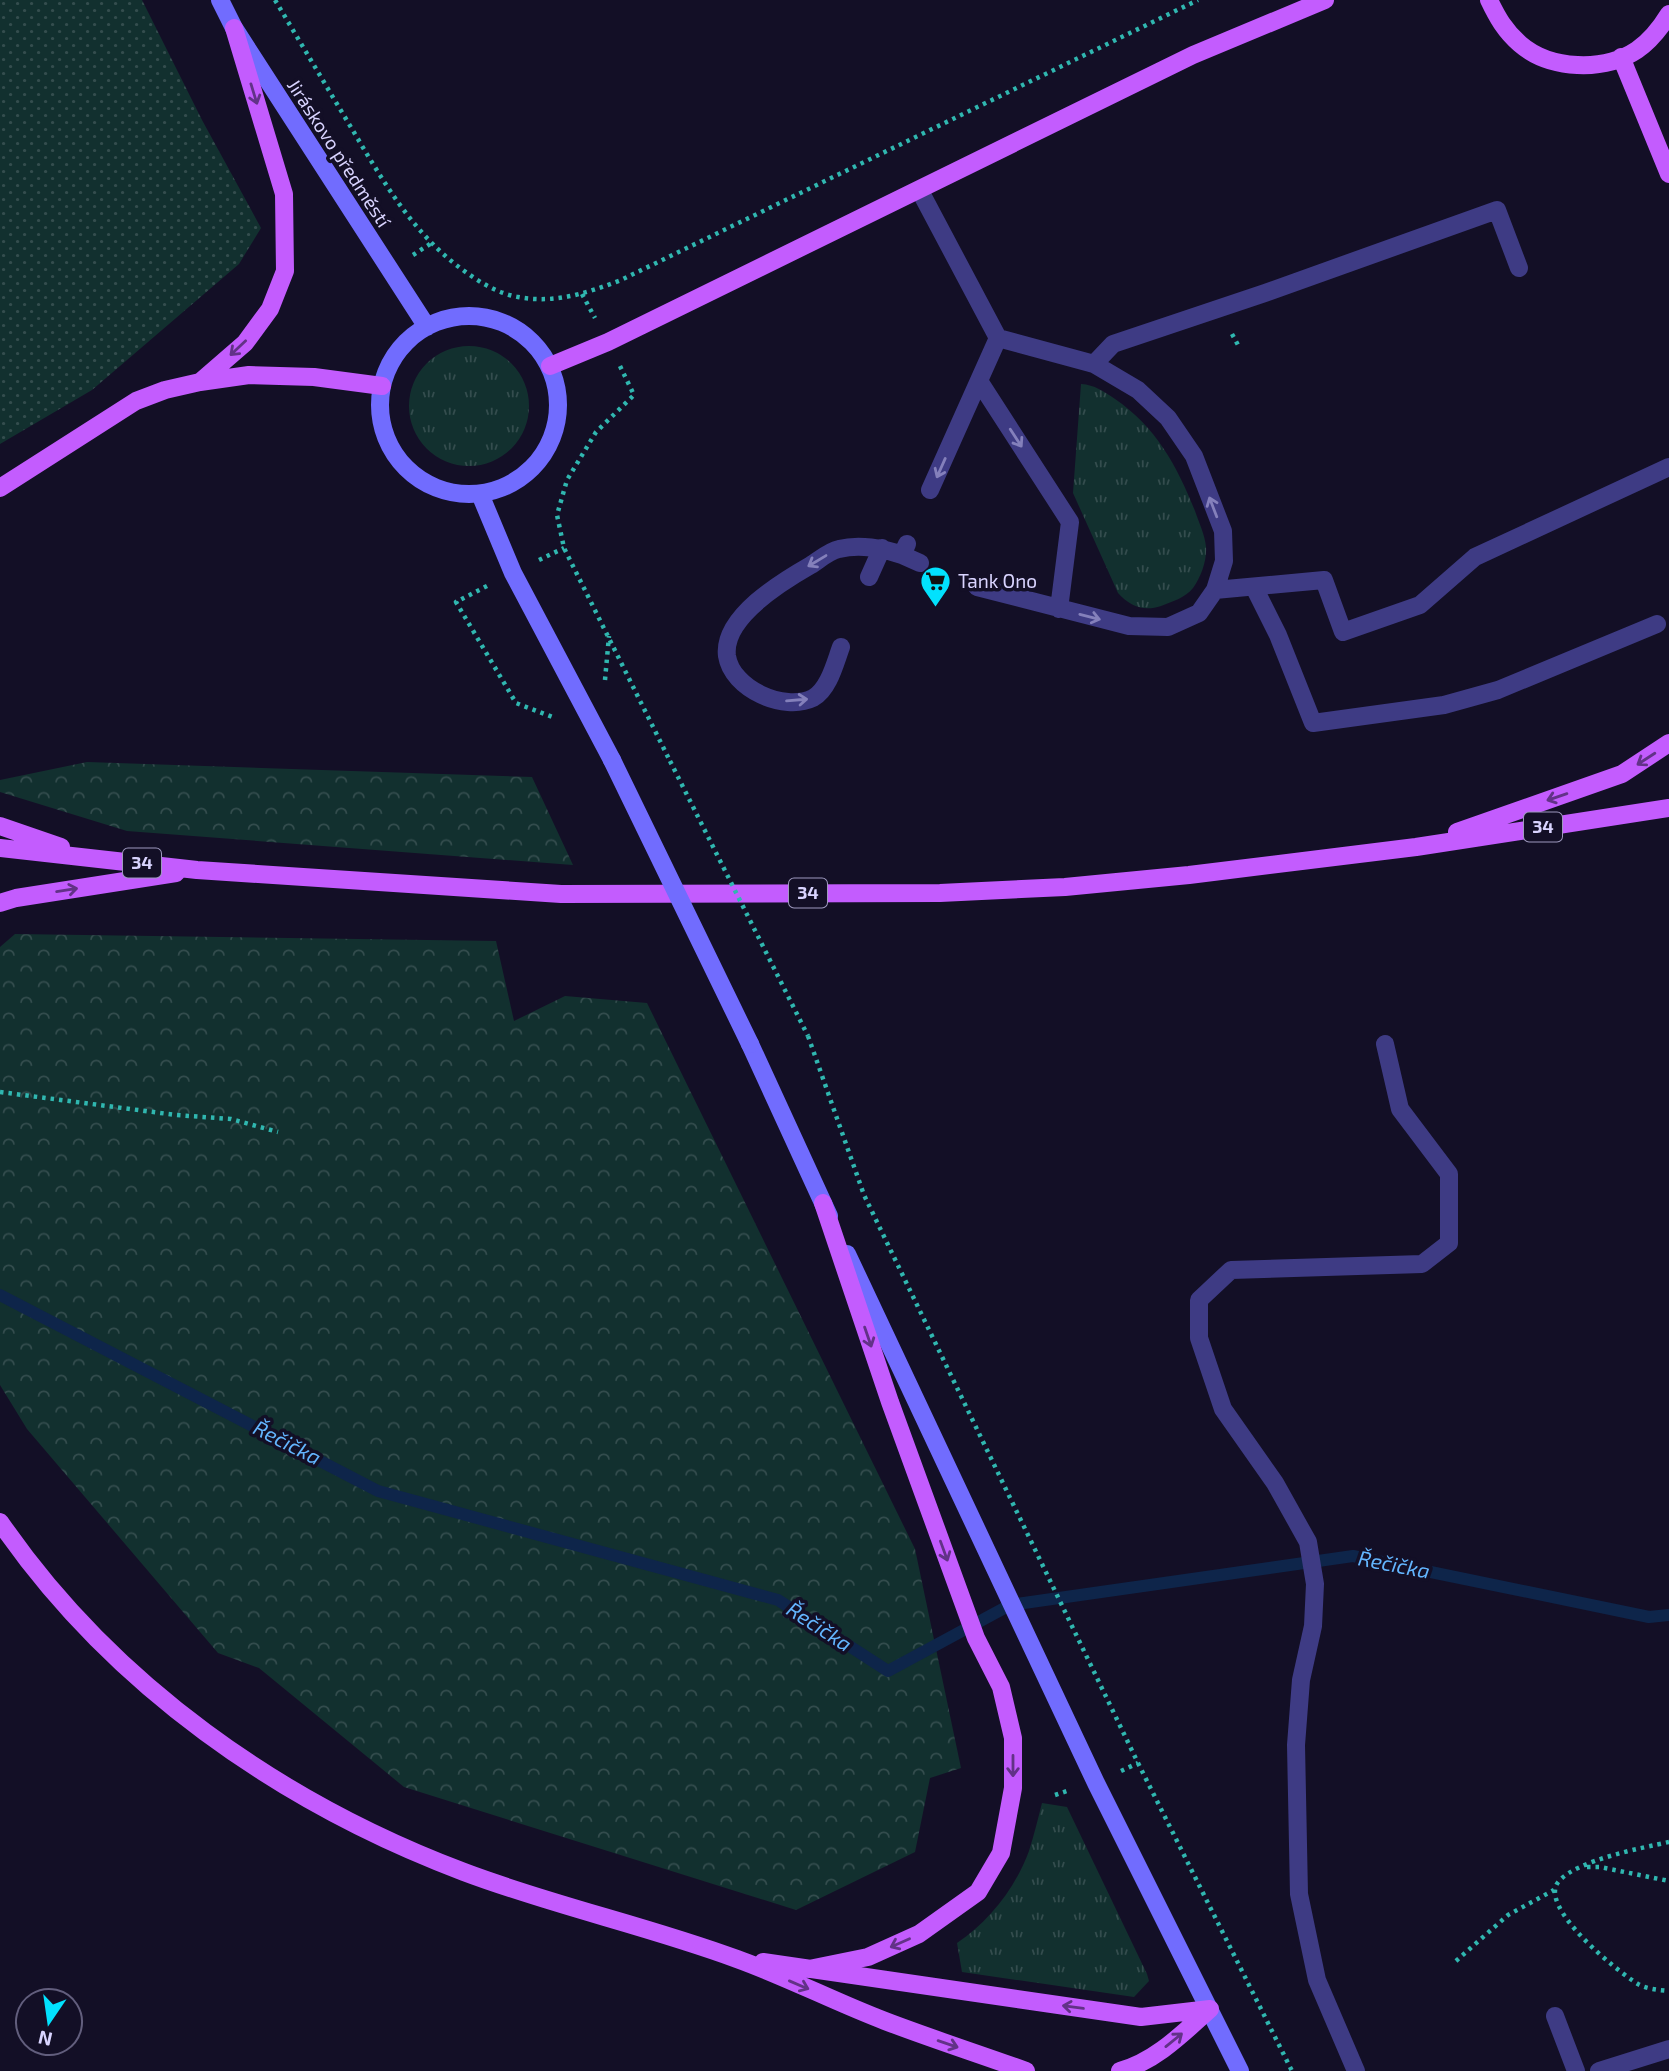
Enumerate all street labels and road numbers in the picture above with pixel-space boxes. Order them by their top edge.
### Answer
street label: Jiráskovo předměstí [283,74,397,232]
road number: 34 [1524,812,1562,842]
road number: 34 [123,848,161,878]
road number: 34 [789,878,827,908]

